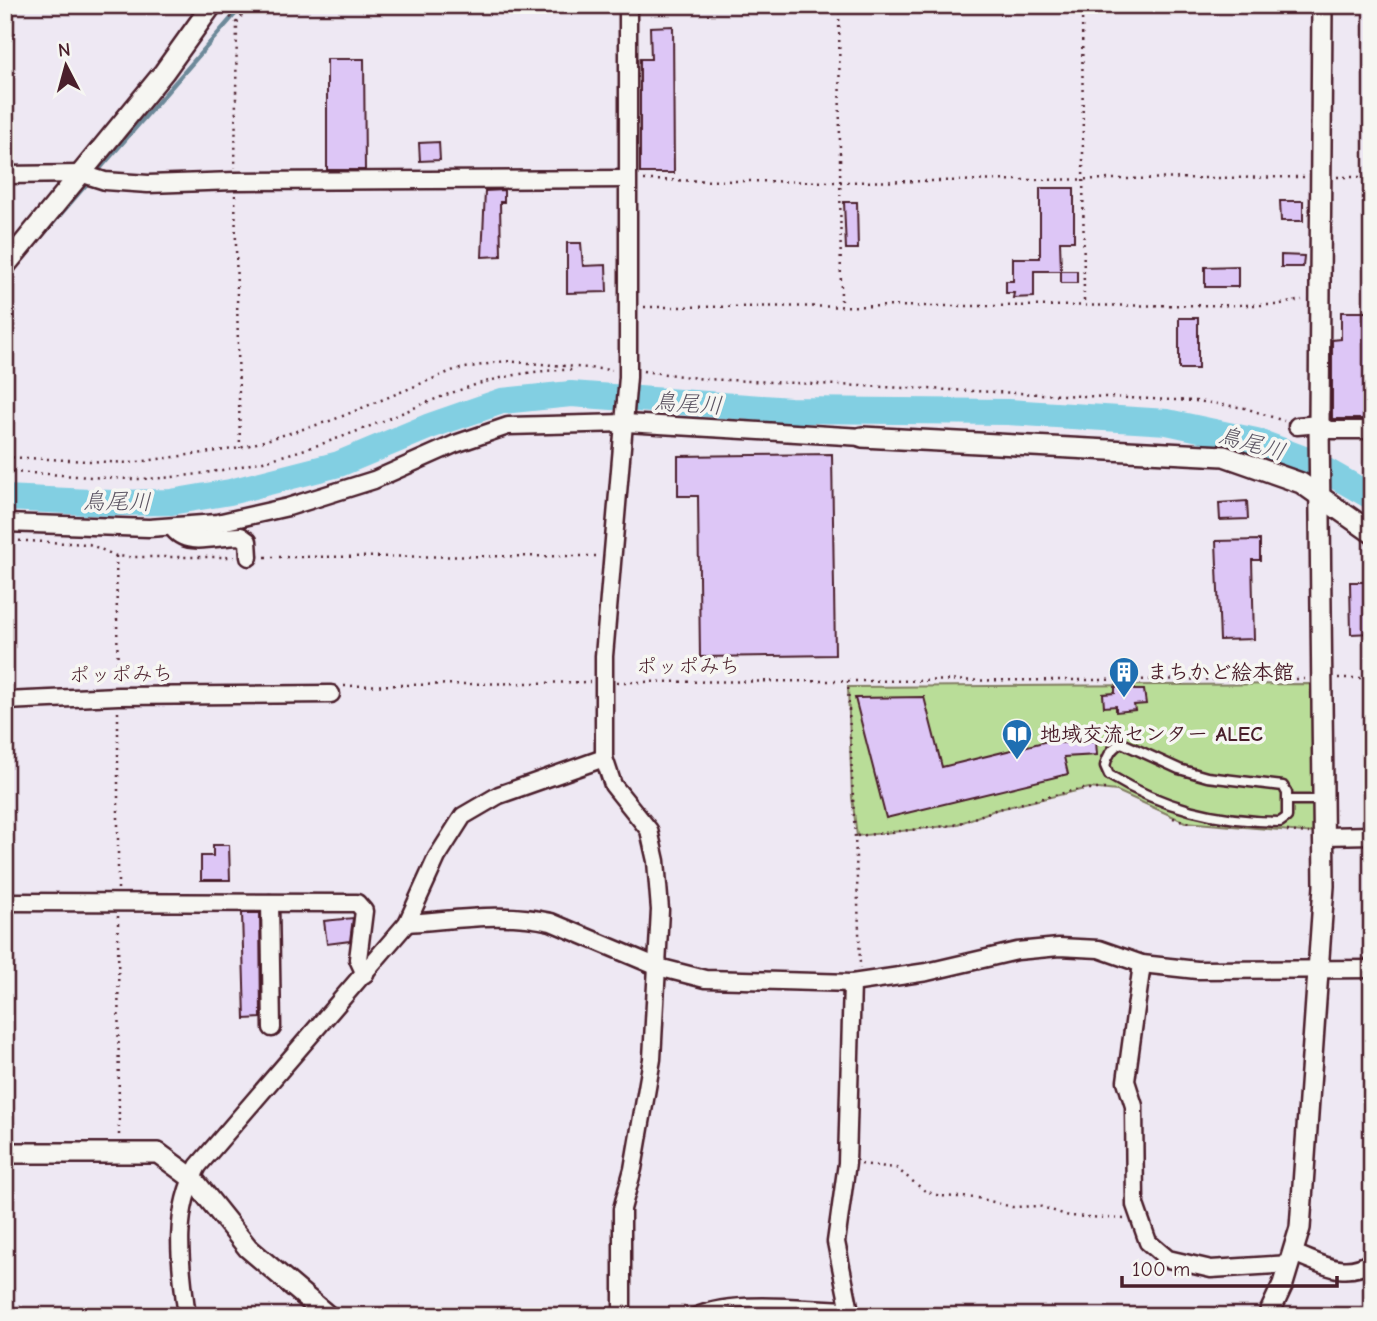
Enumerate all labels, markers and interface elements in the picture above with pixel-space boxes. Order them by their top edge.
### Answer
north arrow [32,32,102,102]
text: N [57,39,72,62]
water label: 鳥尾川 [653,388,723,419]
water label: 鳥尾川 [1215,421,1289,466]
water label: 鳥尾川 [82,487,152,516]
street label: ポッポみち [636,654,740,678]
building icon: まちかど絵本館 [1107,655,1141,699]
place label: まちかど絵本館 [1147,660,1294,684]
street label: ポッポみち [69,661,173,687]
library icon: 地域交流センター ALEC [1000,717,1034,761]
place label: 地域交流センター ALEC [1040,722,1263,746]
scale bar [1122,1244,1337,1288]
text: 100 m [1132,1257,1190,1281]

